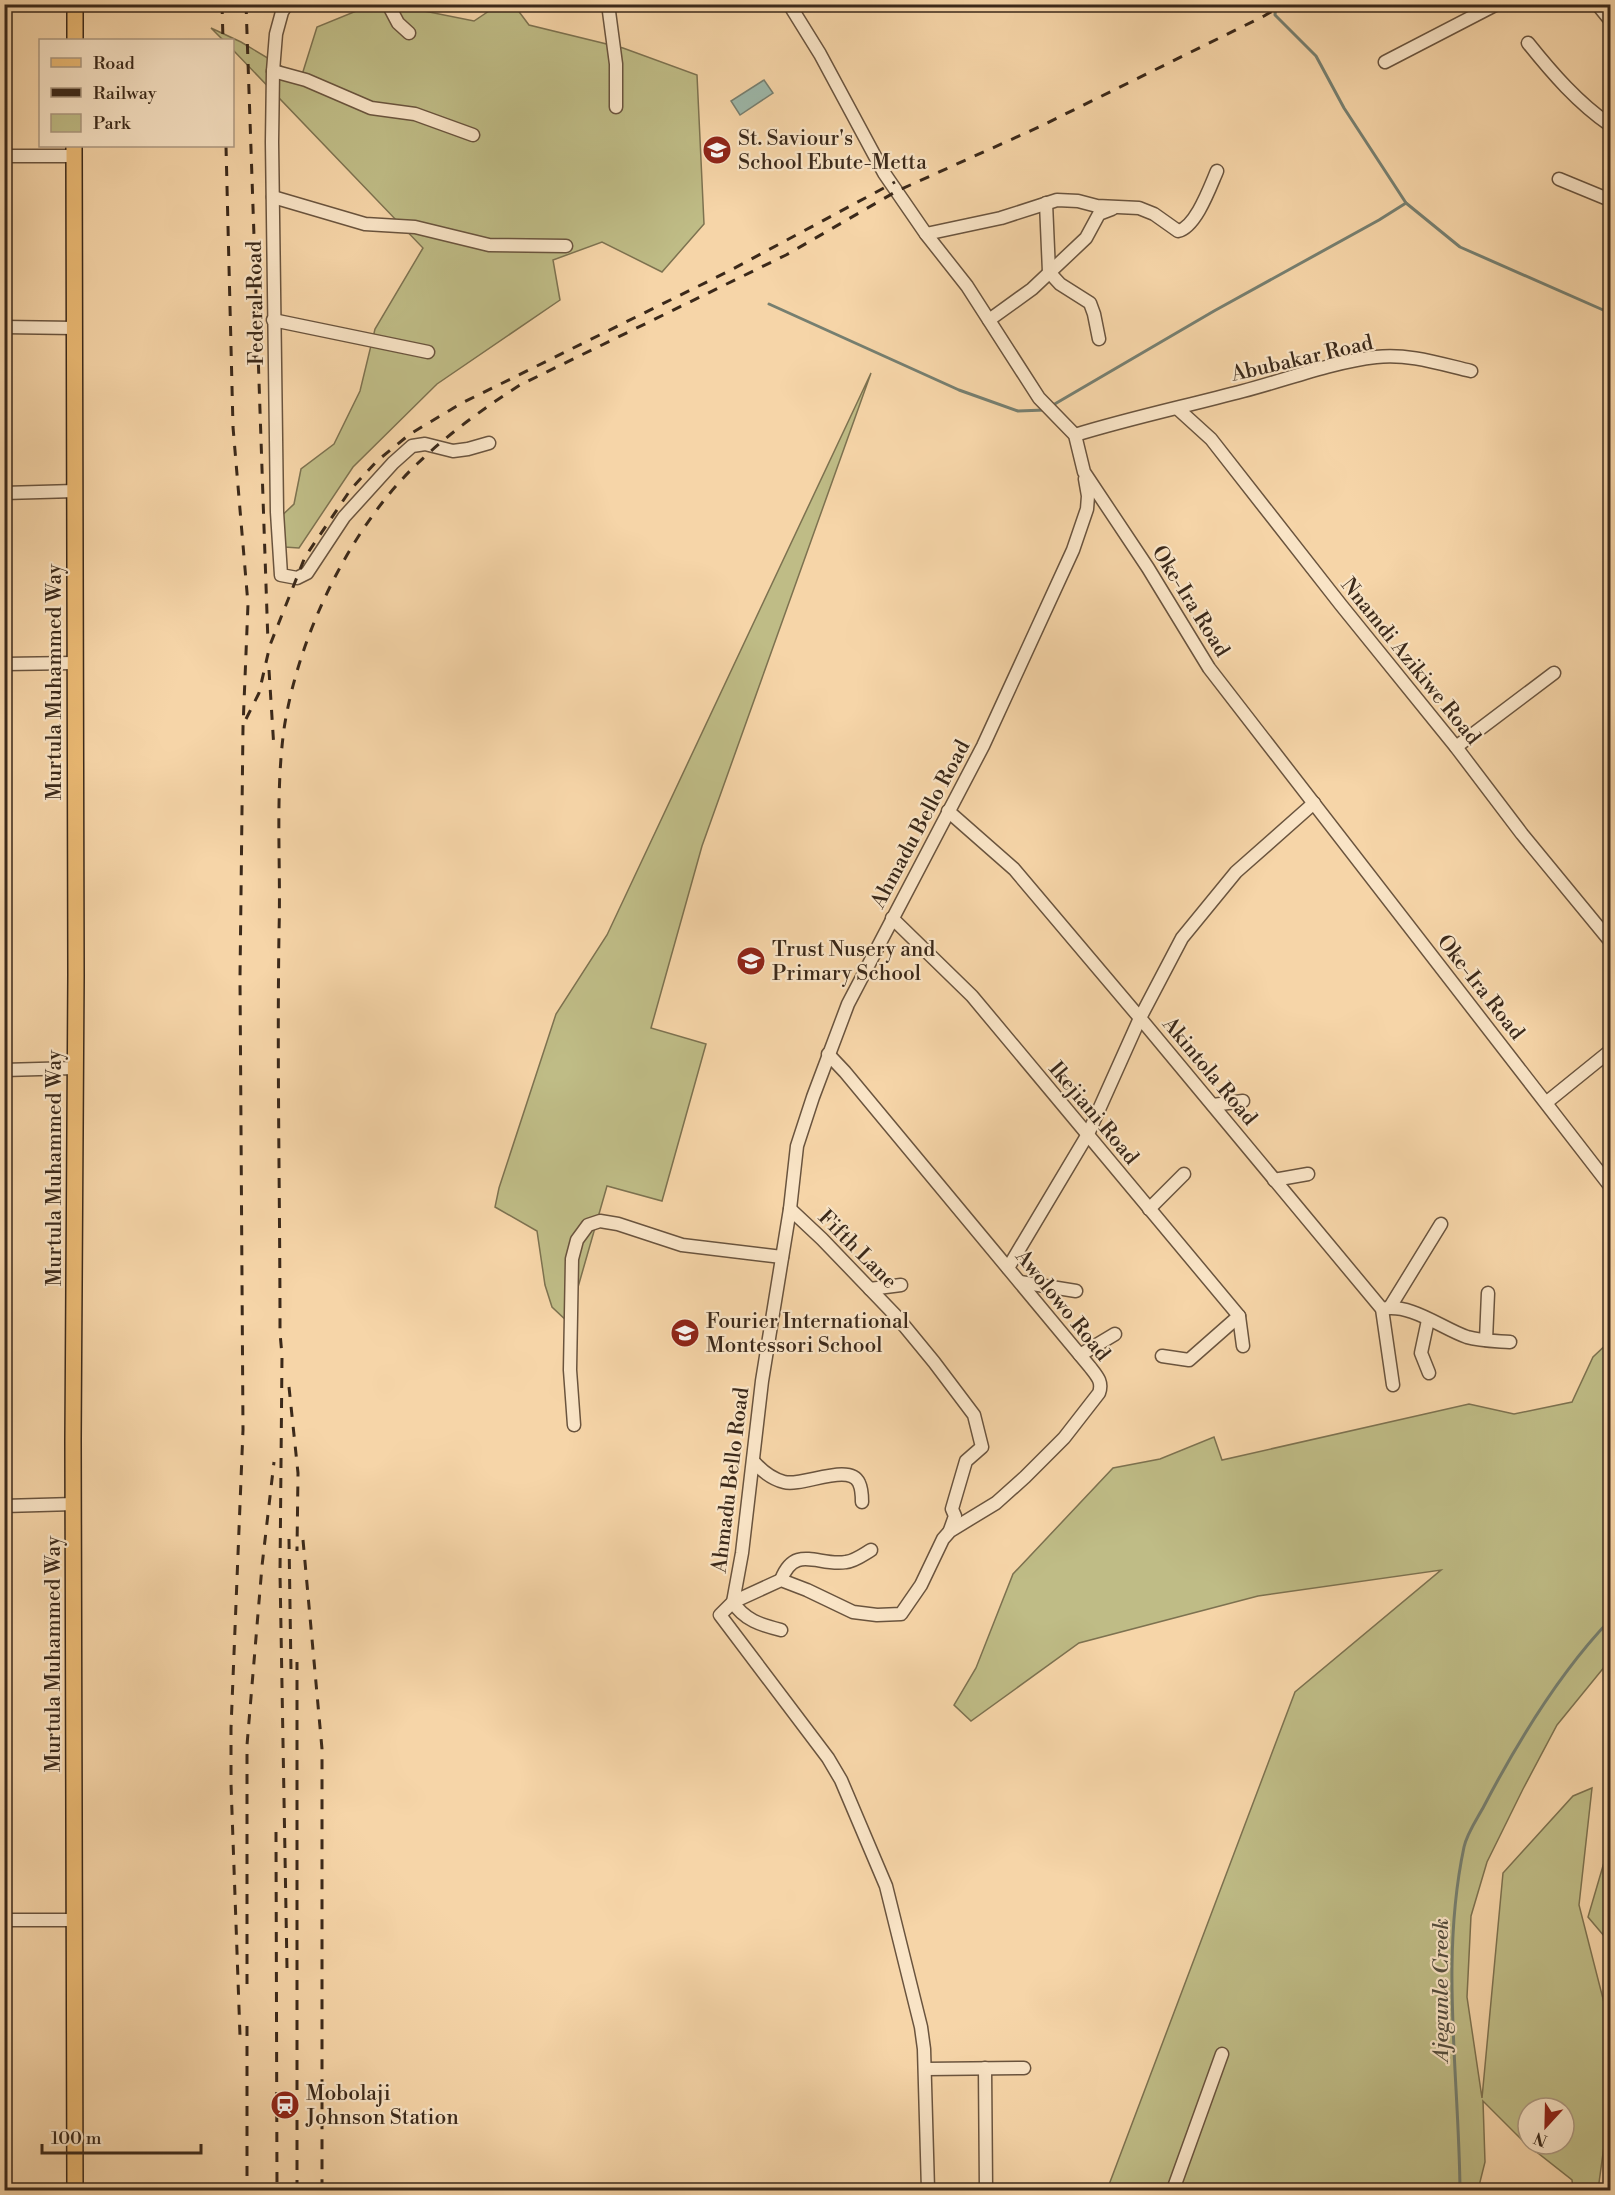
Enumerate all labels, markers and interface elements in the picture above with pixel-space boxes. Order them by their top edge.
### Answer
legend [39,39,234,147]
text: Road [93,52,136,75]
text: Railway [93,82,157,105]
text: Park [93,112,132,135]
place label: St. Saviour's School Ebute-Metta [738,126,927,176]
school or university icon: St. Saviour's School Ebute-Metta [701,134,733,166]
street label: Federal Road [242,241,270,365]
street label: Abubakar Road [1228,330,1376,388]
street label: Oke-Ira Road [1146,541,1235,662]
street label: Murtula Muhammed Way [42,563,68,800]
street label: Nnamdi Azikiwe Road [1335,573,1486,751]
street label: Ahmadu Bello Road [865,736,976,914]
street label: Oke-Ira Road [1431,930,1530,1046]
place label: Trust Nusery and Primary School [772,937,935,987]
school or university icon: Trust Nusery and Primary School [735,945,767,977]
street label: Akintola Road [1156,1011,1262,1131]
street label: Murtula Muhammed Way [42,1049,68,1286]
street label: Ikejiani Road [1043,1057,1144,1170]
street label: Fifth Lane [812,1205,902,1295]
street label: Awolowo Road [1009,1244,1115,1367]
place label: Fourier International Montessori School [706,1309,909,1359]
school or university icon: Fourier International Montessori School [669,1317,701,1349]
street label: Ahmadu Bello Road [707,1386,755,1575]
street label: Murtula Muhammed Way [41,1535,67,1772]
water label: Ajegunle Creek [1428,1918,1455,2064]
place label: Mobolaji Johnson Station [305,2081,459,2131]
station icon: Mobolaji Johnson Station [269,2089,301,2121]
north arrow [1516,2096,1576,2156]
scale bar [42,2117,201,2155]
text: 100 m [51,2127,102,2150]
text: N [1531,2127,1550,2151]

